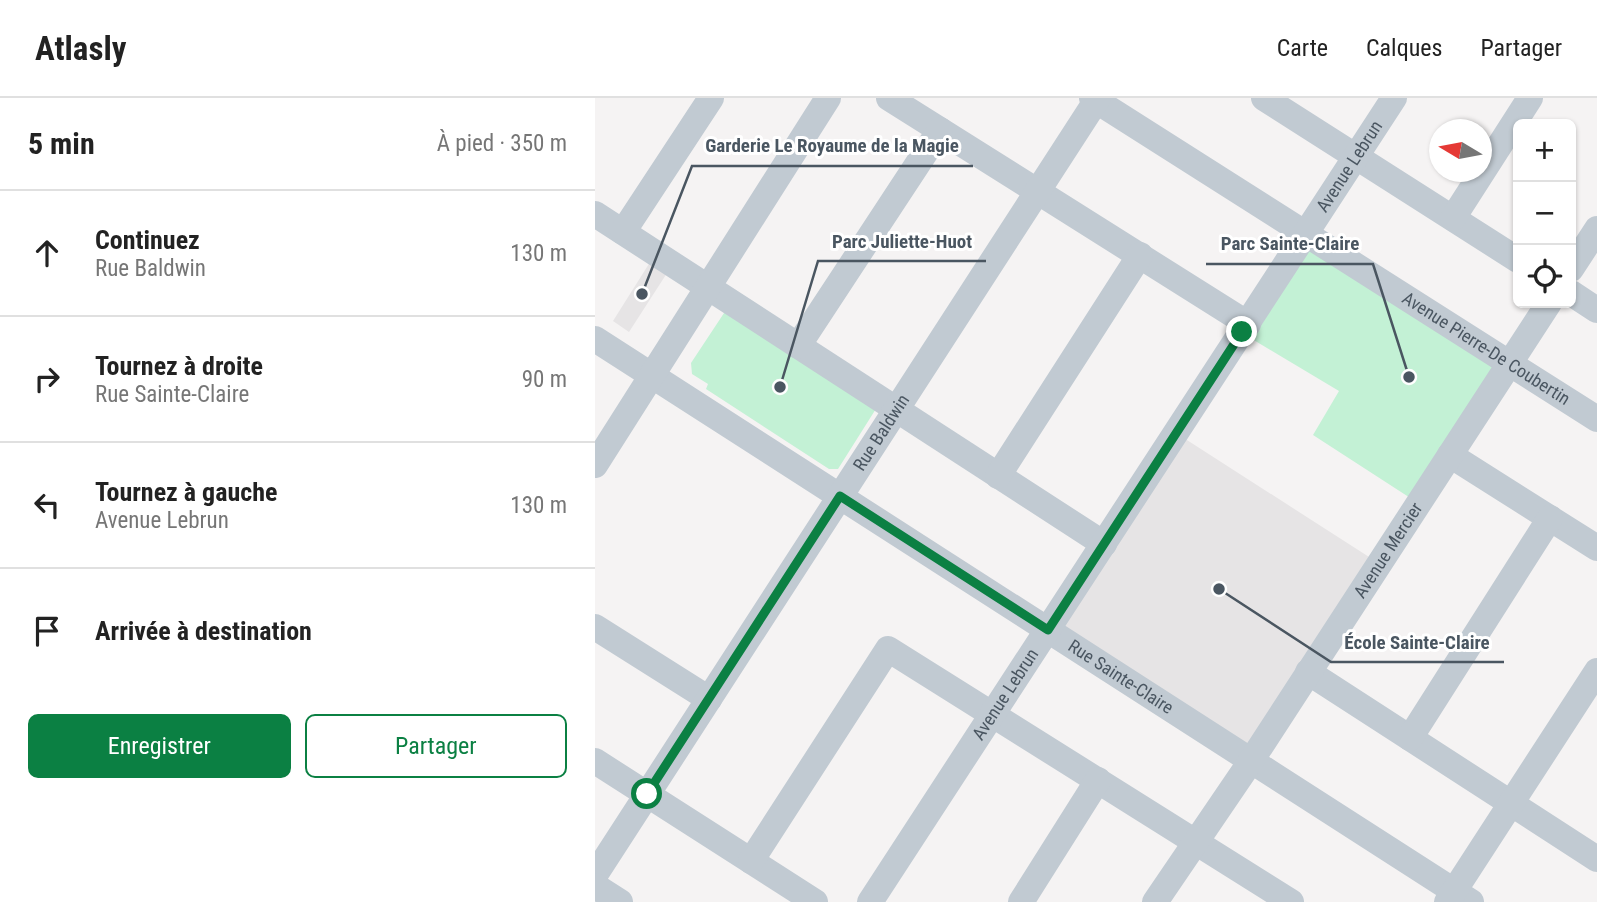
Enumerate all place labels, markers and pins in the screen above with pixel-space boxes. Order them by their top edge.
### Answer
callout: Garderie Le Royaume de la Magie [692,126,973,166]
callout: Parc Juliette-Huot [818,221,986,261]
callout: Parc Sainte-Claire [1206,224,1373,264]
callout: École Sainte-Claire [1331,622,1504,662]

